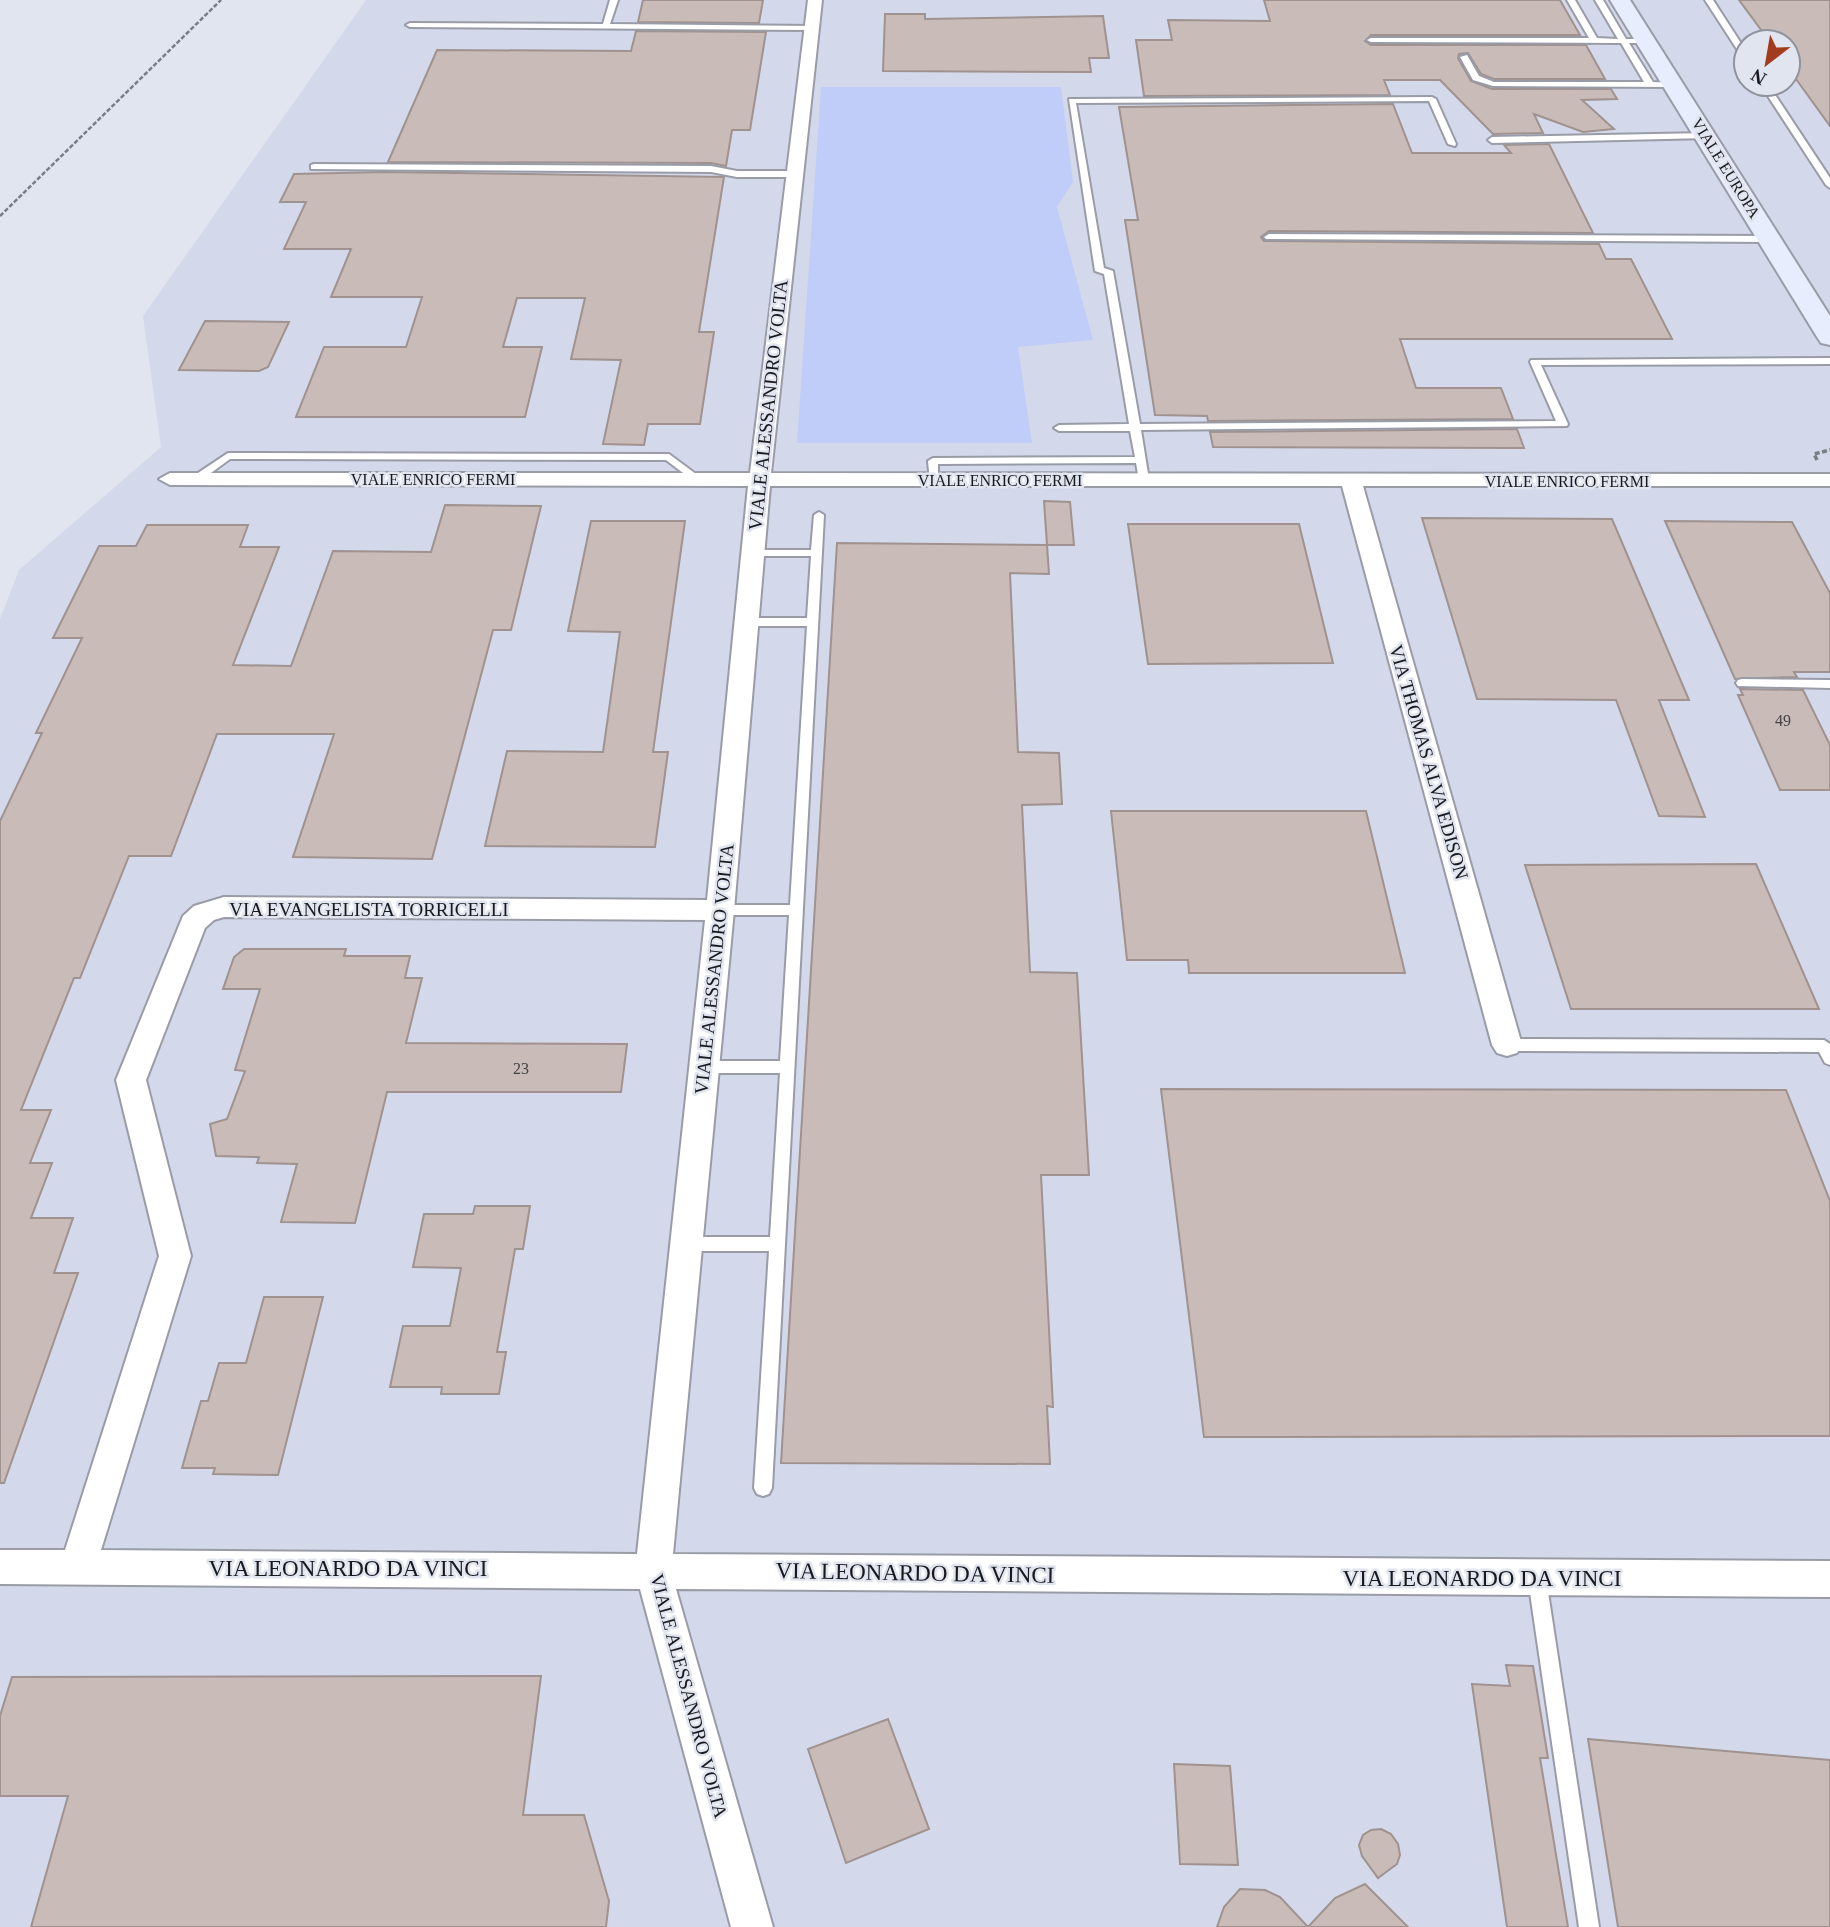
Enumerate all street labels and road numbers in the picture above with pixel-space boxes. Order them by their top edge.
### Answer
street label: VIALE EUROPA [1688,115,1764,221]
street label: VIALE ALESSANDRO VOLTA [744,278,792,531]
street label: VIALE ENRICO FERMI [351,471,515,488]
street label: VIALE ENRICO FERMI [918,472,1082,489]
street label: VIALE ENRICO FERMI [1485,473,1649,490]
street label: VIA THOMAS ALVA EDISON [1385,642,1473,882]
street label: VIALE ALESSANDRO VOLTA [690,842,738,1095]
street label: VIA EVANGELISTA TORRICELLI [229,899,509,920]
street label: VIA LEONARDO DA VINCI [209,1556,487,1581]
street label: VIA LEONARDO DA VINCI [775,1558,1055,1588]
street label: VIA LEONARDO DA VINCI [1343,1566,1621,1591]
street label: VIALE ALESSANDRO VOLTA [646,1572,732,1821]

